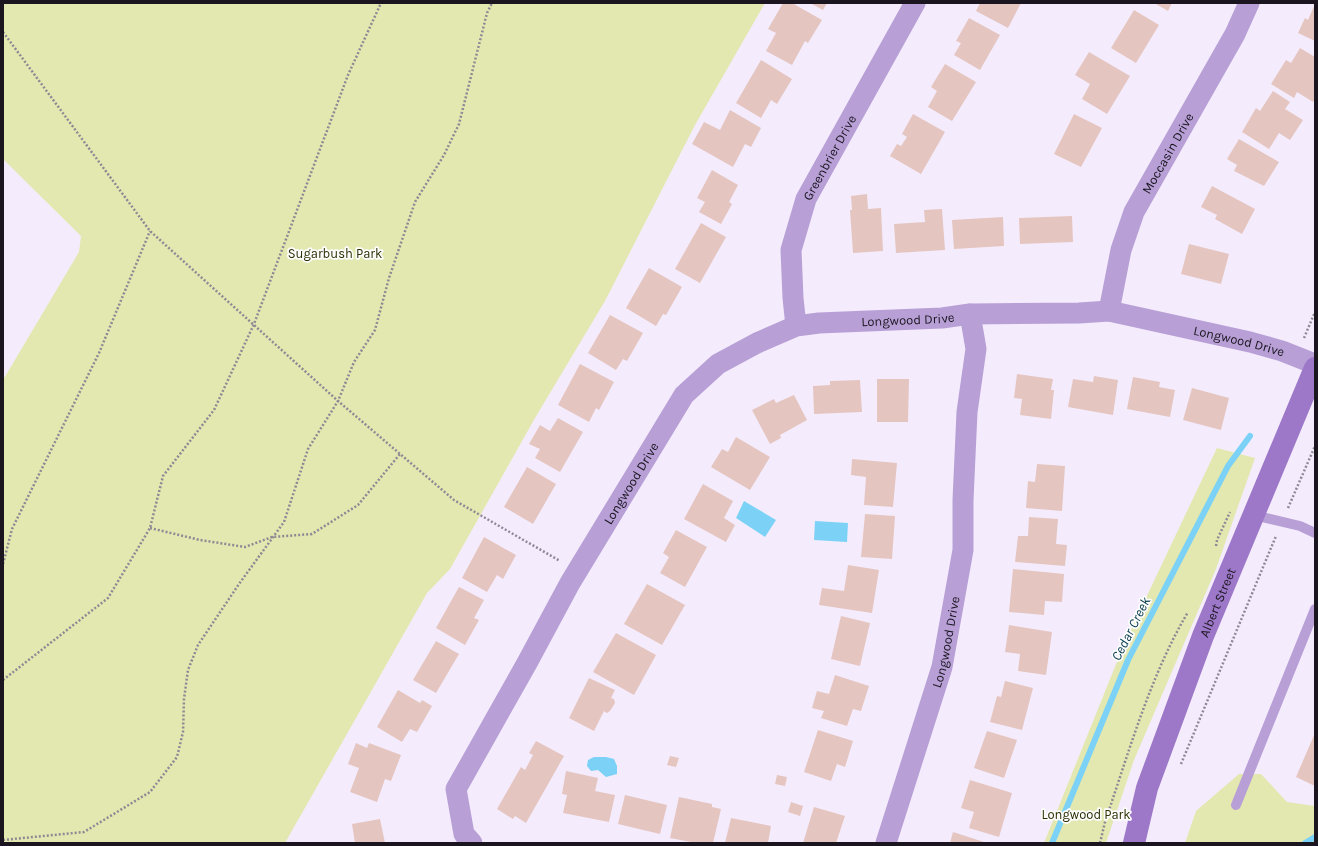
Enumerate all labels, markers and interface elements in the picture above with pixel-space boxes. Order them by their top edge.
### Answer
street label: Moccasin Drive [1138,110,1196,196]
street label: Greenbrier Drive [799,112,859,203]
park label: Sugarbush Park [288,246,382,261]
street label: Longwood Drive [861,309,956,329]
street label: Longwood Drive [1192,322,1287,359]
street label: Longwood Drive [600,439,661,527]
street label: Albert Street [1196,565,1238,639]
water label: Cedar Creek [1108,594,1155,664]
street label: Longwood Drive [928,595,962,690]
park label: Longwood Park [1041,807,1131,822]

